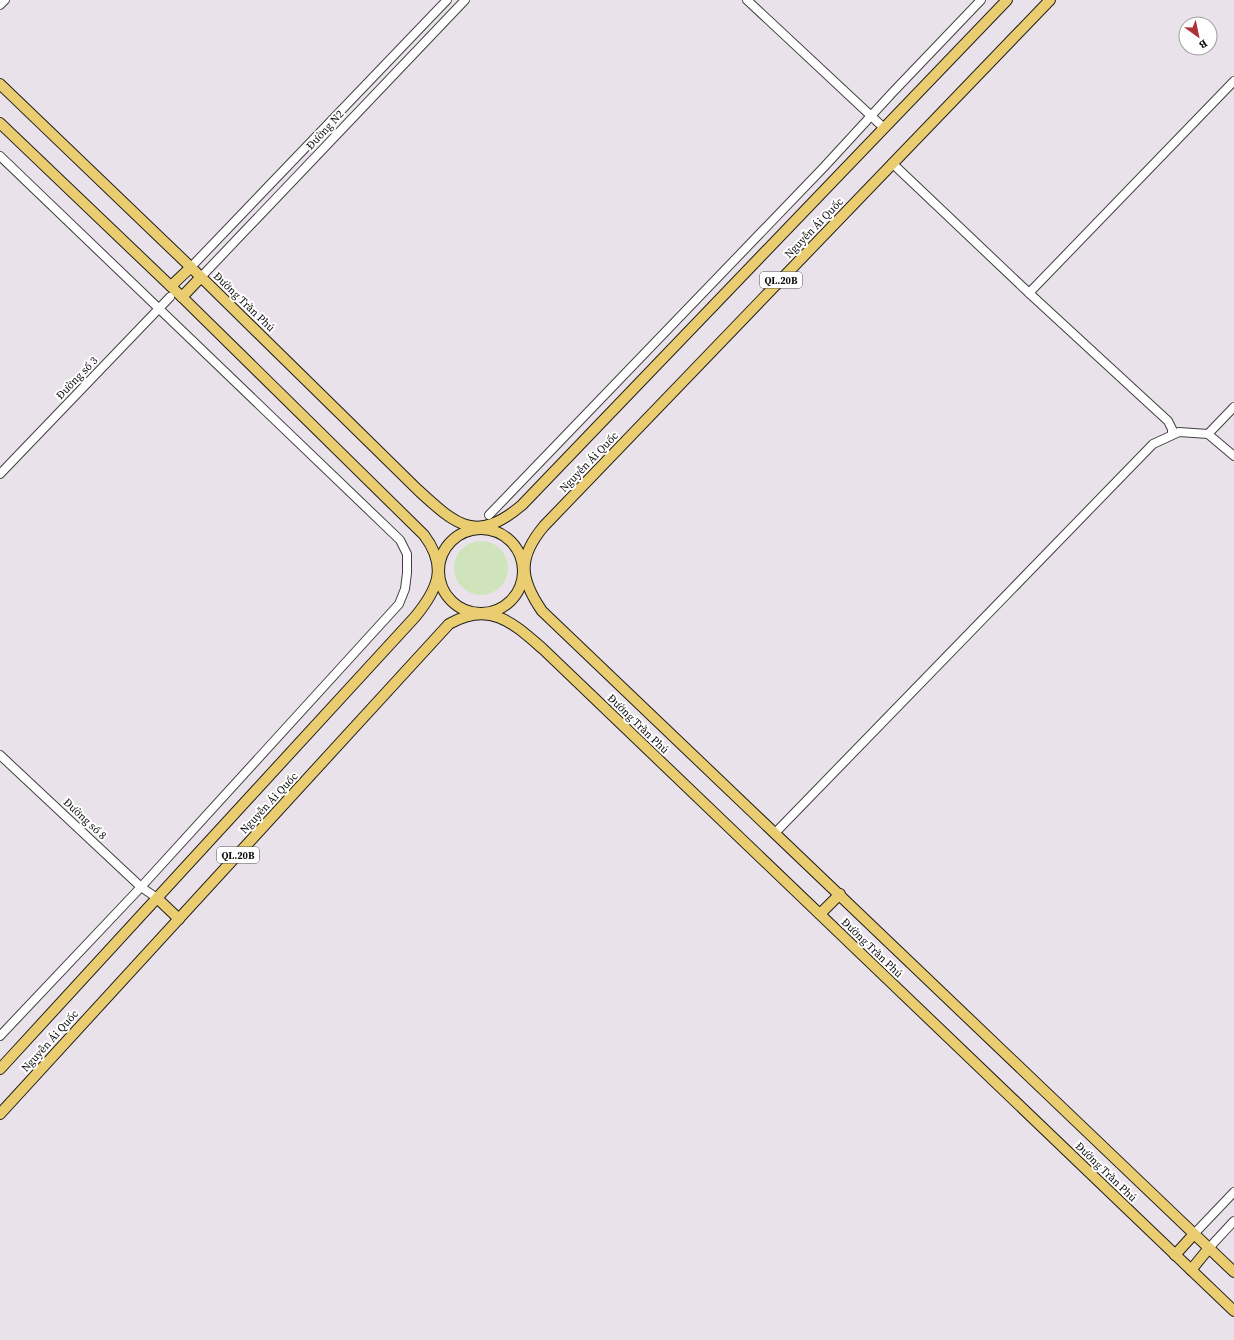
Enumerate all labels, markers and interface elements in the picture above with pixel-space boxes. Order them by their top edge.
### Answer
north arrow [1178,16,1218,56]
text: B [1196,36,1210,52]
street label: Đường N2 [303,107,347,153]
street label: Nguyễn Ái Quốc [781,194,847,261]
street label: Đường Trần Phú [210,269,278,336]
road number: QL.20B [760,272,802,288]
street label: Đường số 3 [53,353,102,403]
street label: Nguyễn Ái Quốc [556,428,622,495]
street label: Đường Trần Phú [604,691,672,758]
street label: Nguyễn Ái Quốc [237,769,302,837]
street label: Đường số 8 [60,795,110,843]
road number: QL.20B [217,847,259,863]
street label: Đường Trần Phú [838,915,906,982]
street label: Nguyễn Ái Quốc [18,1006,82,1075]
street label: Đường Trần Phú [1072,1139,1140,1206]

